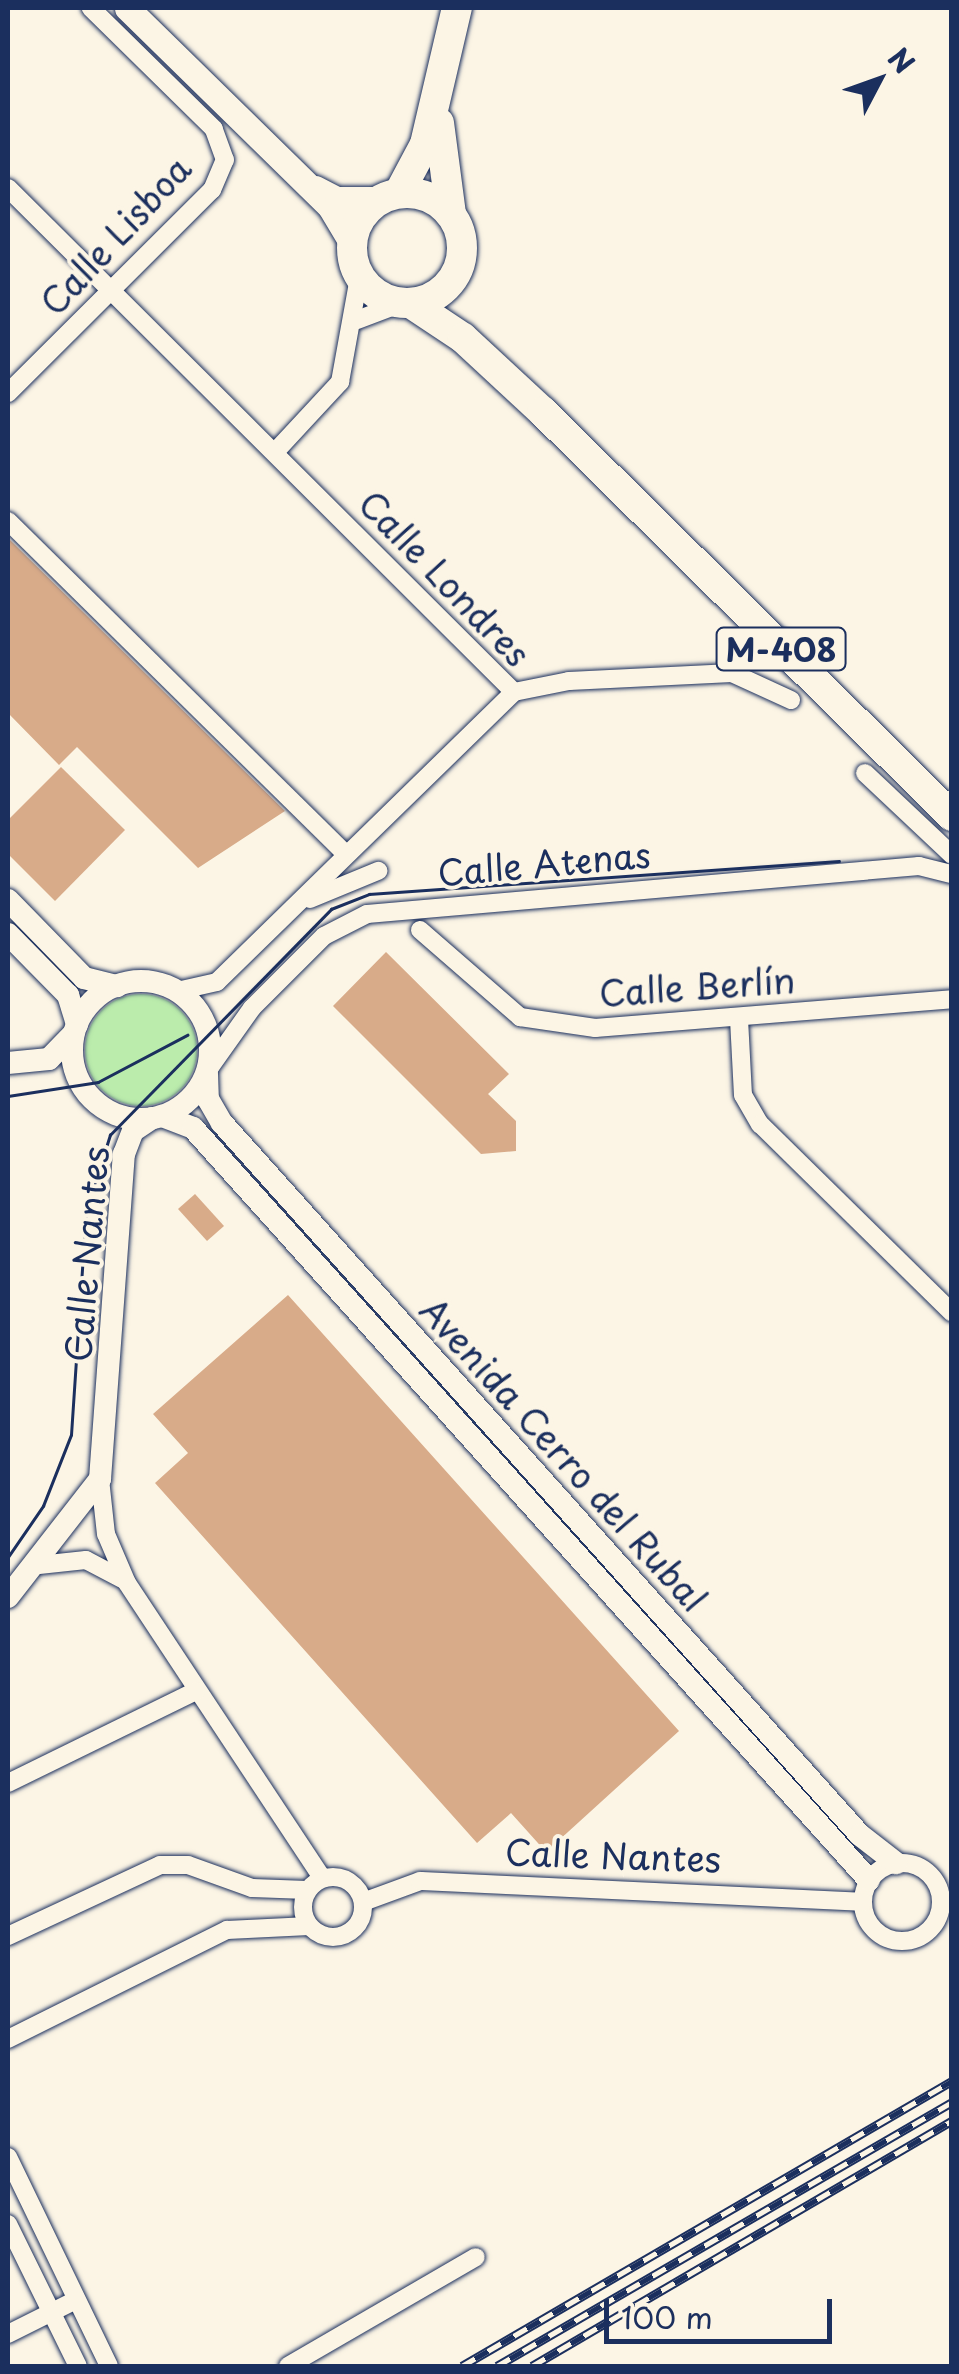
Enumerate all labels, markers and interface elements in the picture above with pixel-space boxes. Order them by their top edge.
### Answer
north arrow [829,30,929,130]
text: N [879,38,926,82]
street label: Calle Lisboa [31,147,199,323]
street label: Calle Londres [350,481,540,675]
road number: M-408 [714,622,848,676]
street label: Calle Atenas [435,833,653,893]
street label: Calle Berlín [597,958,797,1014]
street label: Calle Nantes [56,1145,116,1363]
street label: Avenida Cerro del Rubal [412,1289,716,1619]
street label: Calle Nantes [504,1830,722,1880]
scale bar [609,2279,836,2341]
text: 100 m [621,2294,713,2339]

